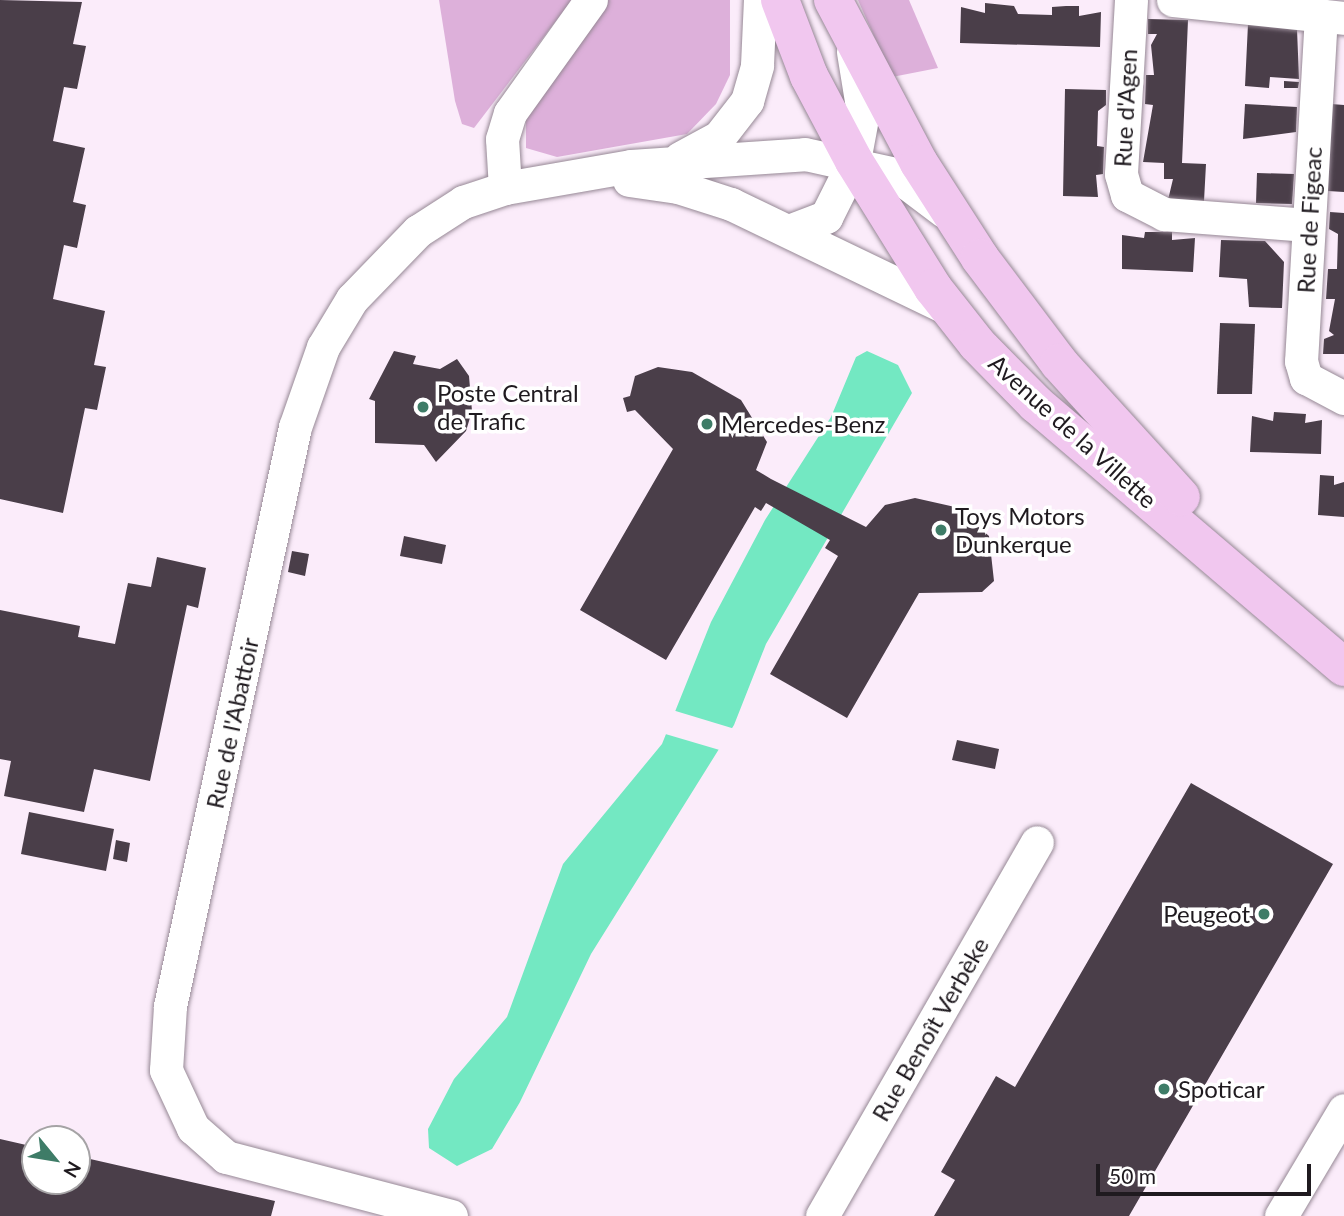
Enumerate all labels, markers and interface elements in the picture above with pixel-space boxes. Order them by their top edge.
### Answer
street label: Rue d'Agen [1108,48,1142,168]
street label: Rue de Figeac [1291,146,1327,294]
street label: Avenue de la Villette [983,348,1163,514]
place label: Poste Central de Trafic [437,379,579,435]
marker: Poste Central de Trafic [415,399,431,415]
place label: Mercedes-Benz [721,410,885,438]
marker: Mercedes-Benz [699,416,715,432]
place label: Toys Motors Dunkerque [955,502,1085,558]
marker: Toys Motors Dunkerque [933,522,949,538]
street label: Rue de l'Abattoir [200,635,264,811]
place label: Peugeot [1163,900,1250,928]
marker: Peugeot [1256,906,1272,922]
street label: Rue Benoît Verbèke [865,932,995,1126]
place label: Spoticar [1178,1075,1265,1103]
marker: Spoticar [1156,1081,1172,1097]
north arrow [21,1125,91,1195]
scale bar [1099,1150,1314,1194]
text: N [59,1158,87,1182]
text: 50 m [1109,1163,1156,1188]

